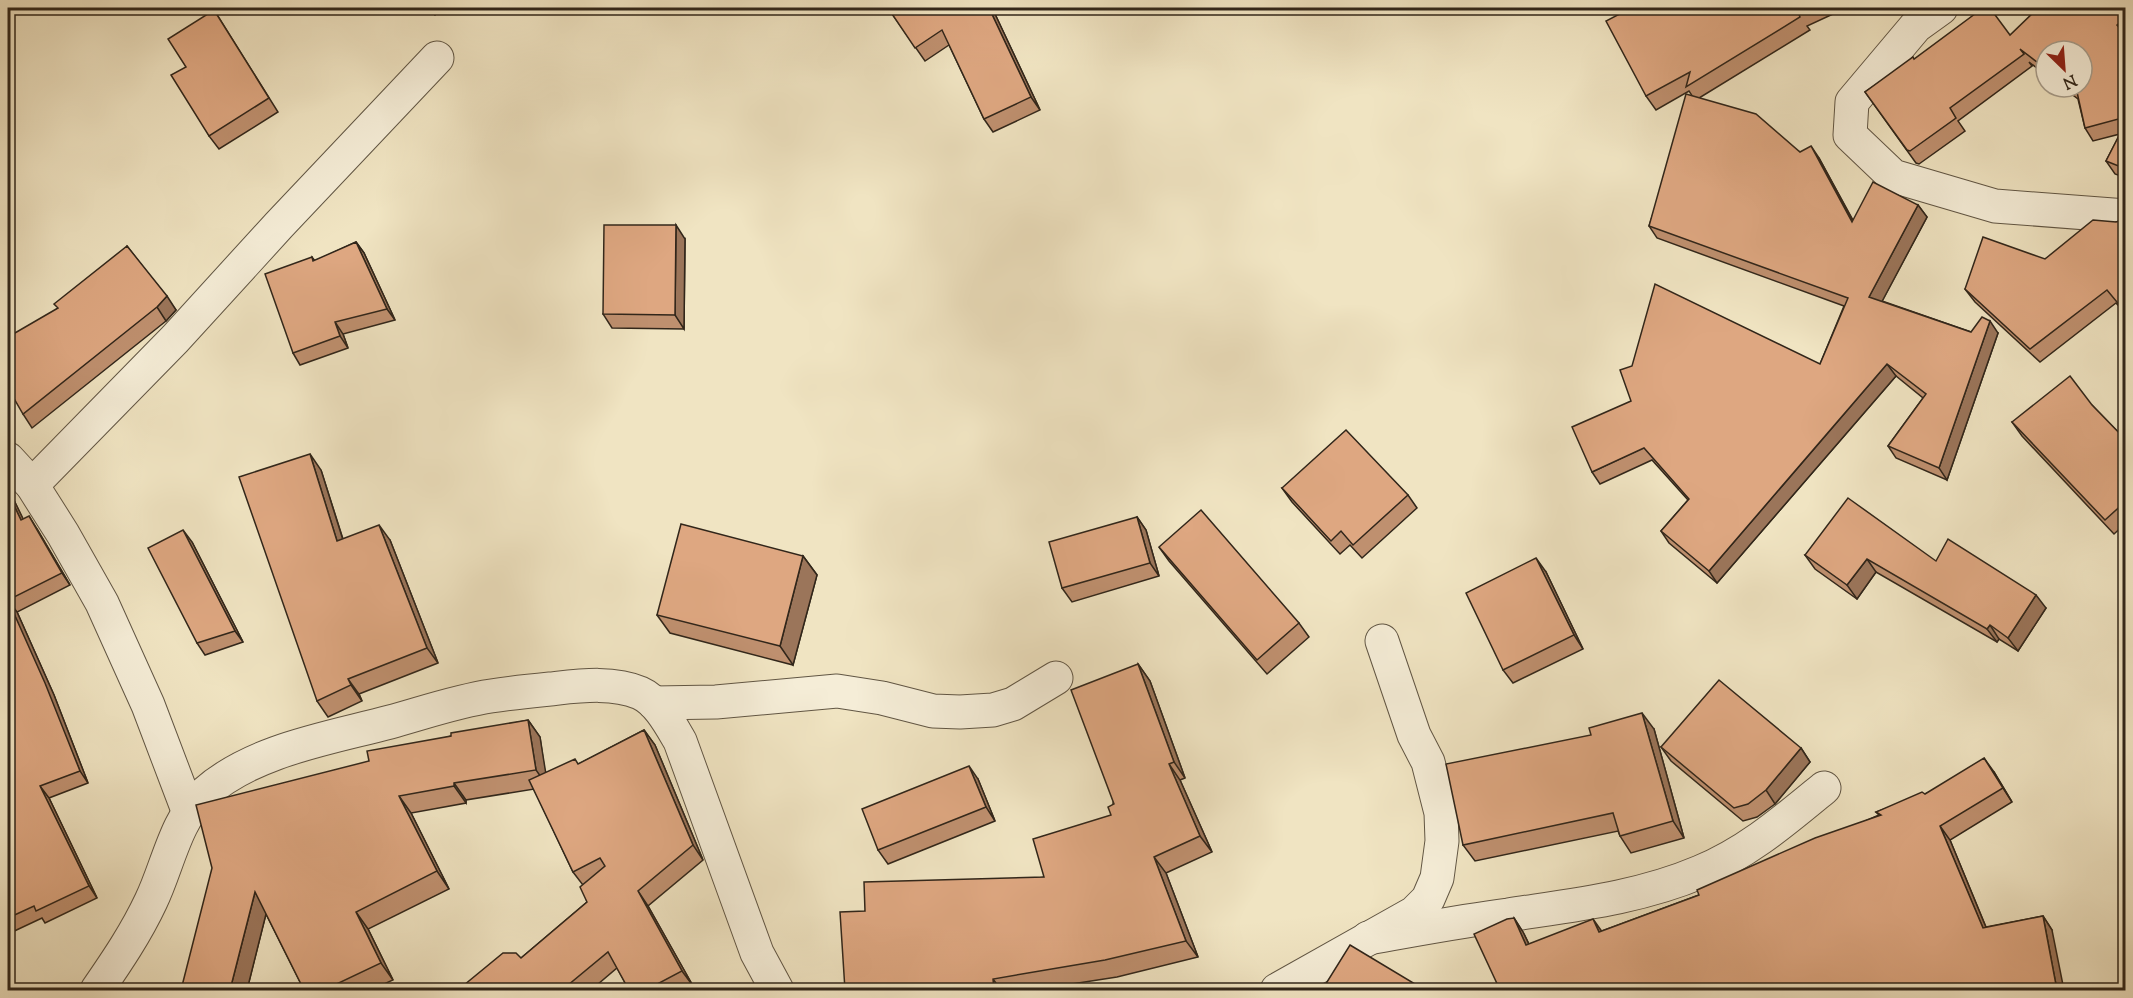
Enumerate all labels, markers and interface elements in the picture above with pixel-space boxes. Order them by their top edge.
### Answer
north arrow [2034,39,2094,99]
text: N [2058,67,2080,94]

